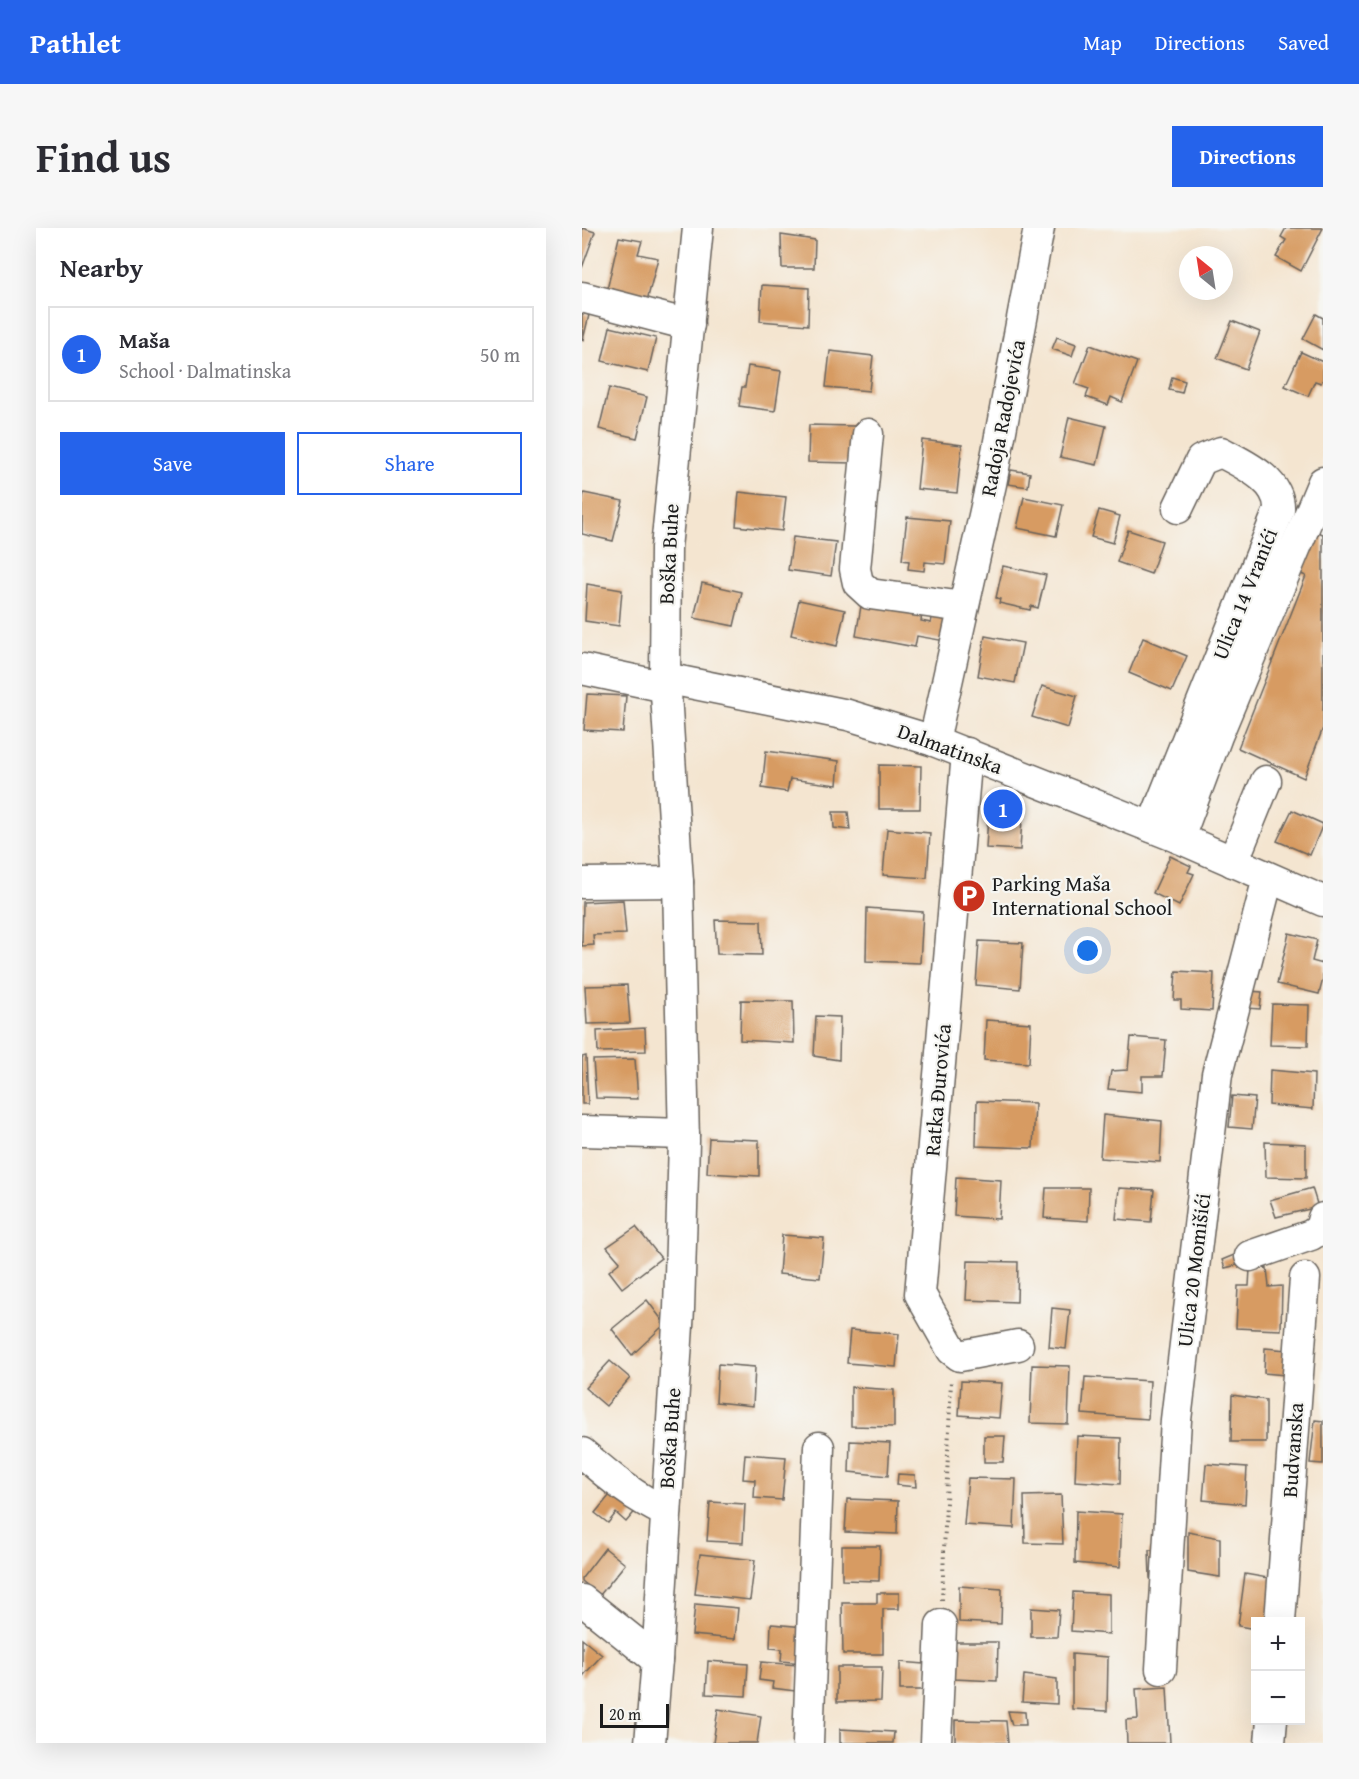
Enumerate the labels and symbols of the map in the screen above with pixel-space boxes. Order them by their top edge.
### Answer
north arrow [1179,246,1233,300]
street label: Radoja Radojevića [972,337,1033,499]
street label: Boška Buhe [650,503,687,605]
street label: Ulica 14 Vranići [1204,523,1285,664]
street label: Dalmatinska [893,715,1007,782]
pin: 1 [984,786,1022,832]
place label: Parking Maša International School [992,868,1173,923]
parking icon: Parking Maša International School [951,878,987,914]
your location [1073,936,1102,965]
street label: Ratka Đurovića [916,1022,959,1158]
street label: Ulica 20 Momišići [1169,1191,1218,1349]
street label: Boška Buhe [651,1386,688,1489]
street label: Budvanska [1274,1401,1311,1499]
scale bar [600,1701,669,1728]

